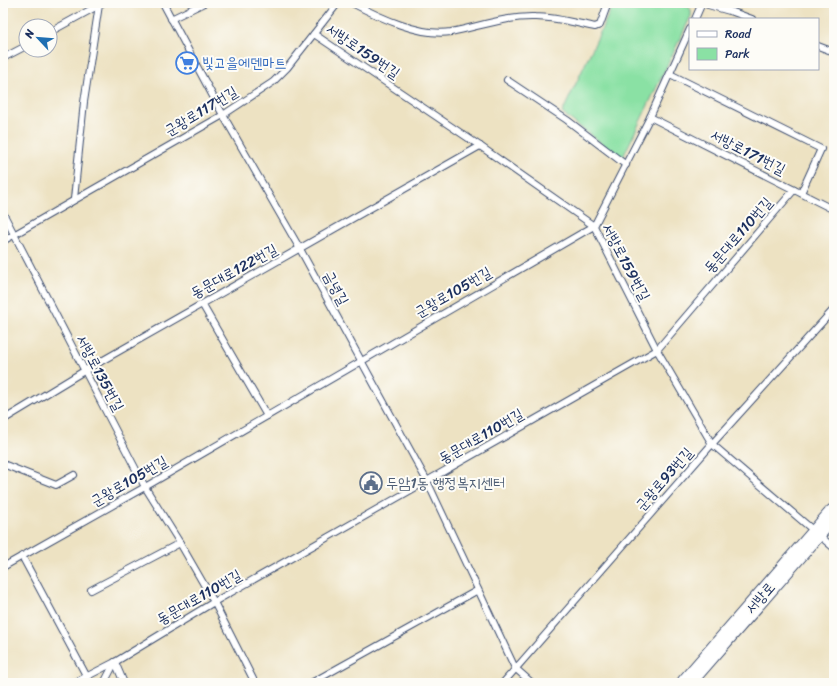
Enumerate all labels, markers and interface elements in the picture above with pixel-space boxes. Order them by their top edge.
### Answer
street label: 서방로159번길 [320,16,406,86]
north arrow [18,18,58,58]
legend [689,18,819,70]
text: Road [725,23,752,45]
text: N [19,26,40,42]
text: Park [725,43,750,65]
supermarket icon: 빛고을에덴마트 [174,50,200,76]
place label: 빛고을에덴마트 [202,50,287,76]
street label: 군왕로117번길 [159,79,243,143]
street label: 서방로171번길 [706,122,790,182]
street label: 동문대로110번길 [697,191,779,279]
street label: 서방로159번길 [595,218,657,306]
street label: 동문대로122번길 [186,236,282,306]
street label: 군왕로105번길 [410,259,496,325]
street label: 금녕길 [316,266,356,310]
street label: 서방로135번길 [69,330,131,416]
street label: 동문대로110번길 [433,401,529,471]
street label: 군왕로93번길 [629,441,699,517]
street label: 군왕로105번길 [86,448,172,514]
public building icon: 두암1동 행정복지센터 [358,470,384,496]
place label: 두암1동 행정복지센터 [386,470,505,496]
street label: 동문대로110번길 [151,562,247,632]
street label: 서방로 [738,576,782,620]

